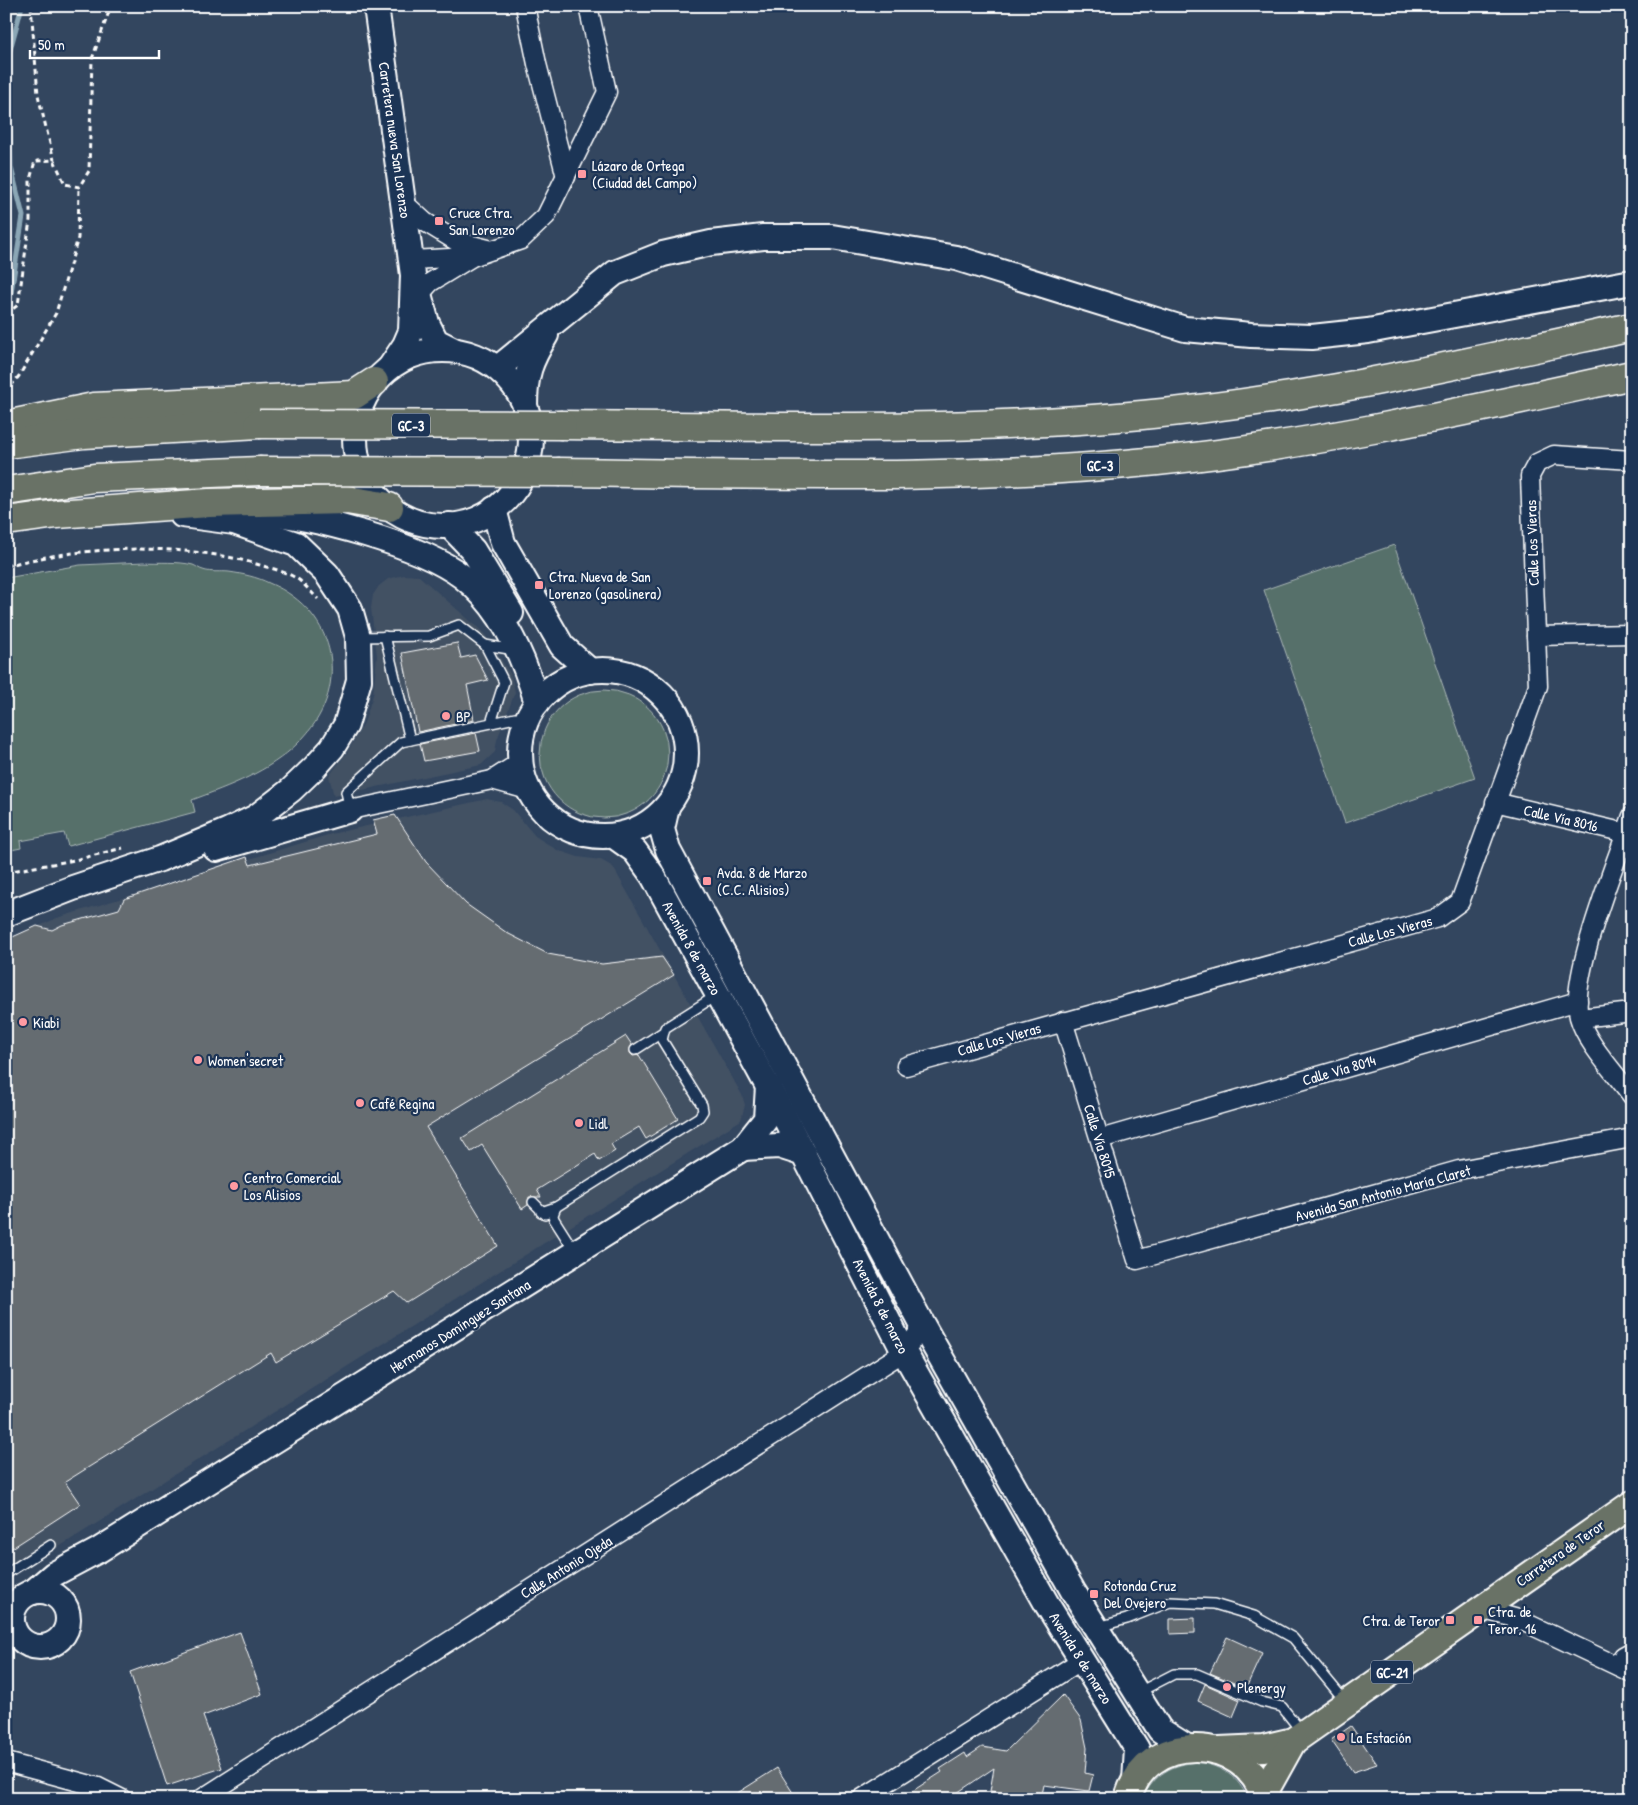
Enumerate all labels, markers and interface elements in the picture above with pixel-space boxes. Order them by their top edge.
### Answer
scale bar [30,28,159,60]
text: 50 m [38,34,65,55]
street label: Carretera nueva San Lorenzo [374,61,416,219]
place label: Lázaro de Ortega (Ciudad del Campo) [592,155,697,193]
marker: Lázaro de Ortega (Ciudad del Campo) [576,168,588,180]
place label: Cruce Ctra. San Lorenzo [449,202,515,240]
marker: Cruce Ctra. San Lorenzo [433,215,445,227]
road number: GC-3 [392,414,430,436]
road number: GC-3 [1081,454,1119,476]
street label: Calle Los Vieras [1520,499,1544,586]
place label: Ctra. Nueva de San Lorenzo (gasolinera) [549,566,662,604]
marker: Ctra. Nueva de San Lorenzo (gasolinera) [533,579,545,591]
place label: BP [456,706,471,727]
marker: BP [440,710,452,722]
street label: Calle Vía 8016 [1522,799,1600,837]
place label: Avda. 8 de Marzo (C.C. Alisios) [717,862,807,900]
marker: Avda. 8 de Marzo (C.C. Alisios) [701,875,713,887]
street label: Avenida 8 de marzo [658,897,726,999]
street label: Calle Los Vieras [1346,910,1434,952]
place label: Kiabi [33,1012,60,1033]
marker: Kiabi [17,1016,29,1028]
street label: Calle Los Vieras [955,1017,1043,1061]
street label: Calle Vía 8014 [1300,1049,1378,1090]
place label: Women'secret [208,1050,284,1071]
marker: Women'secret [192,1054,204,1066]
place label: Café Regina [370,1093,435,1114]
marker: Café Regina [354,1097,366,1109]
street label: Calle Vía 8015 [1079,1102,1121,1181]
place label: Lidl [589,1113,608,1134]
marker: Lidl [573,1117,585,1129]
street label: Avenida San Antonio María Claret [1293,1159,1474,1227]
place label: Centro Comercial Los Alisios [244,1167,341,1205]
marker: Centro Comercial Los Alisios [228,1180,240,1192]
street label: Avenida 8 de marzo [848,1255,914,1357]
street label: Hermanos Domínguez Santana [386,1274,534,1378]
street label: Carretera de Teror [1511,1515,1609,1591]
street label: Calle Antonio Ojeda [516,1530,616,1604]
place label: Rotonda Cruz Del Ovejero [1104,1575,1177,1613]
marker: Rotonda Cruz Del Ovejero [1088,1588,1100,1600]
place label: Ctra. de Teror, 16 [1488,1601,1537,1639]
street label: Avenida 8 de marzo [1044,1608,1118,1708]
place label: Ctra. de Teror [1362,1610,1440,1631]
marker: Ctra. de Teror [1444,1614,1456,1626]
marker: Ctra. de Teror, 16 [1472,1614,1484,1626]
road number: GC-21 [1371,1660,1413,1684]
place label: Plenergy [1237,1677,1286,1698]
marker: Plenergy [1221,1681,1233,1693]
place label: La Estación [1351,1727,1412,1748]
marker: La Estación [1335,1731,1347,1743]

